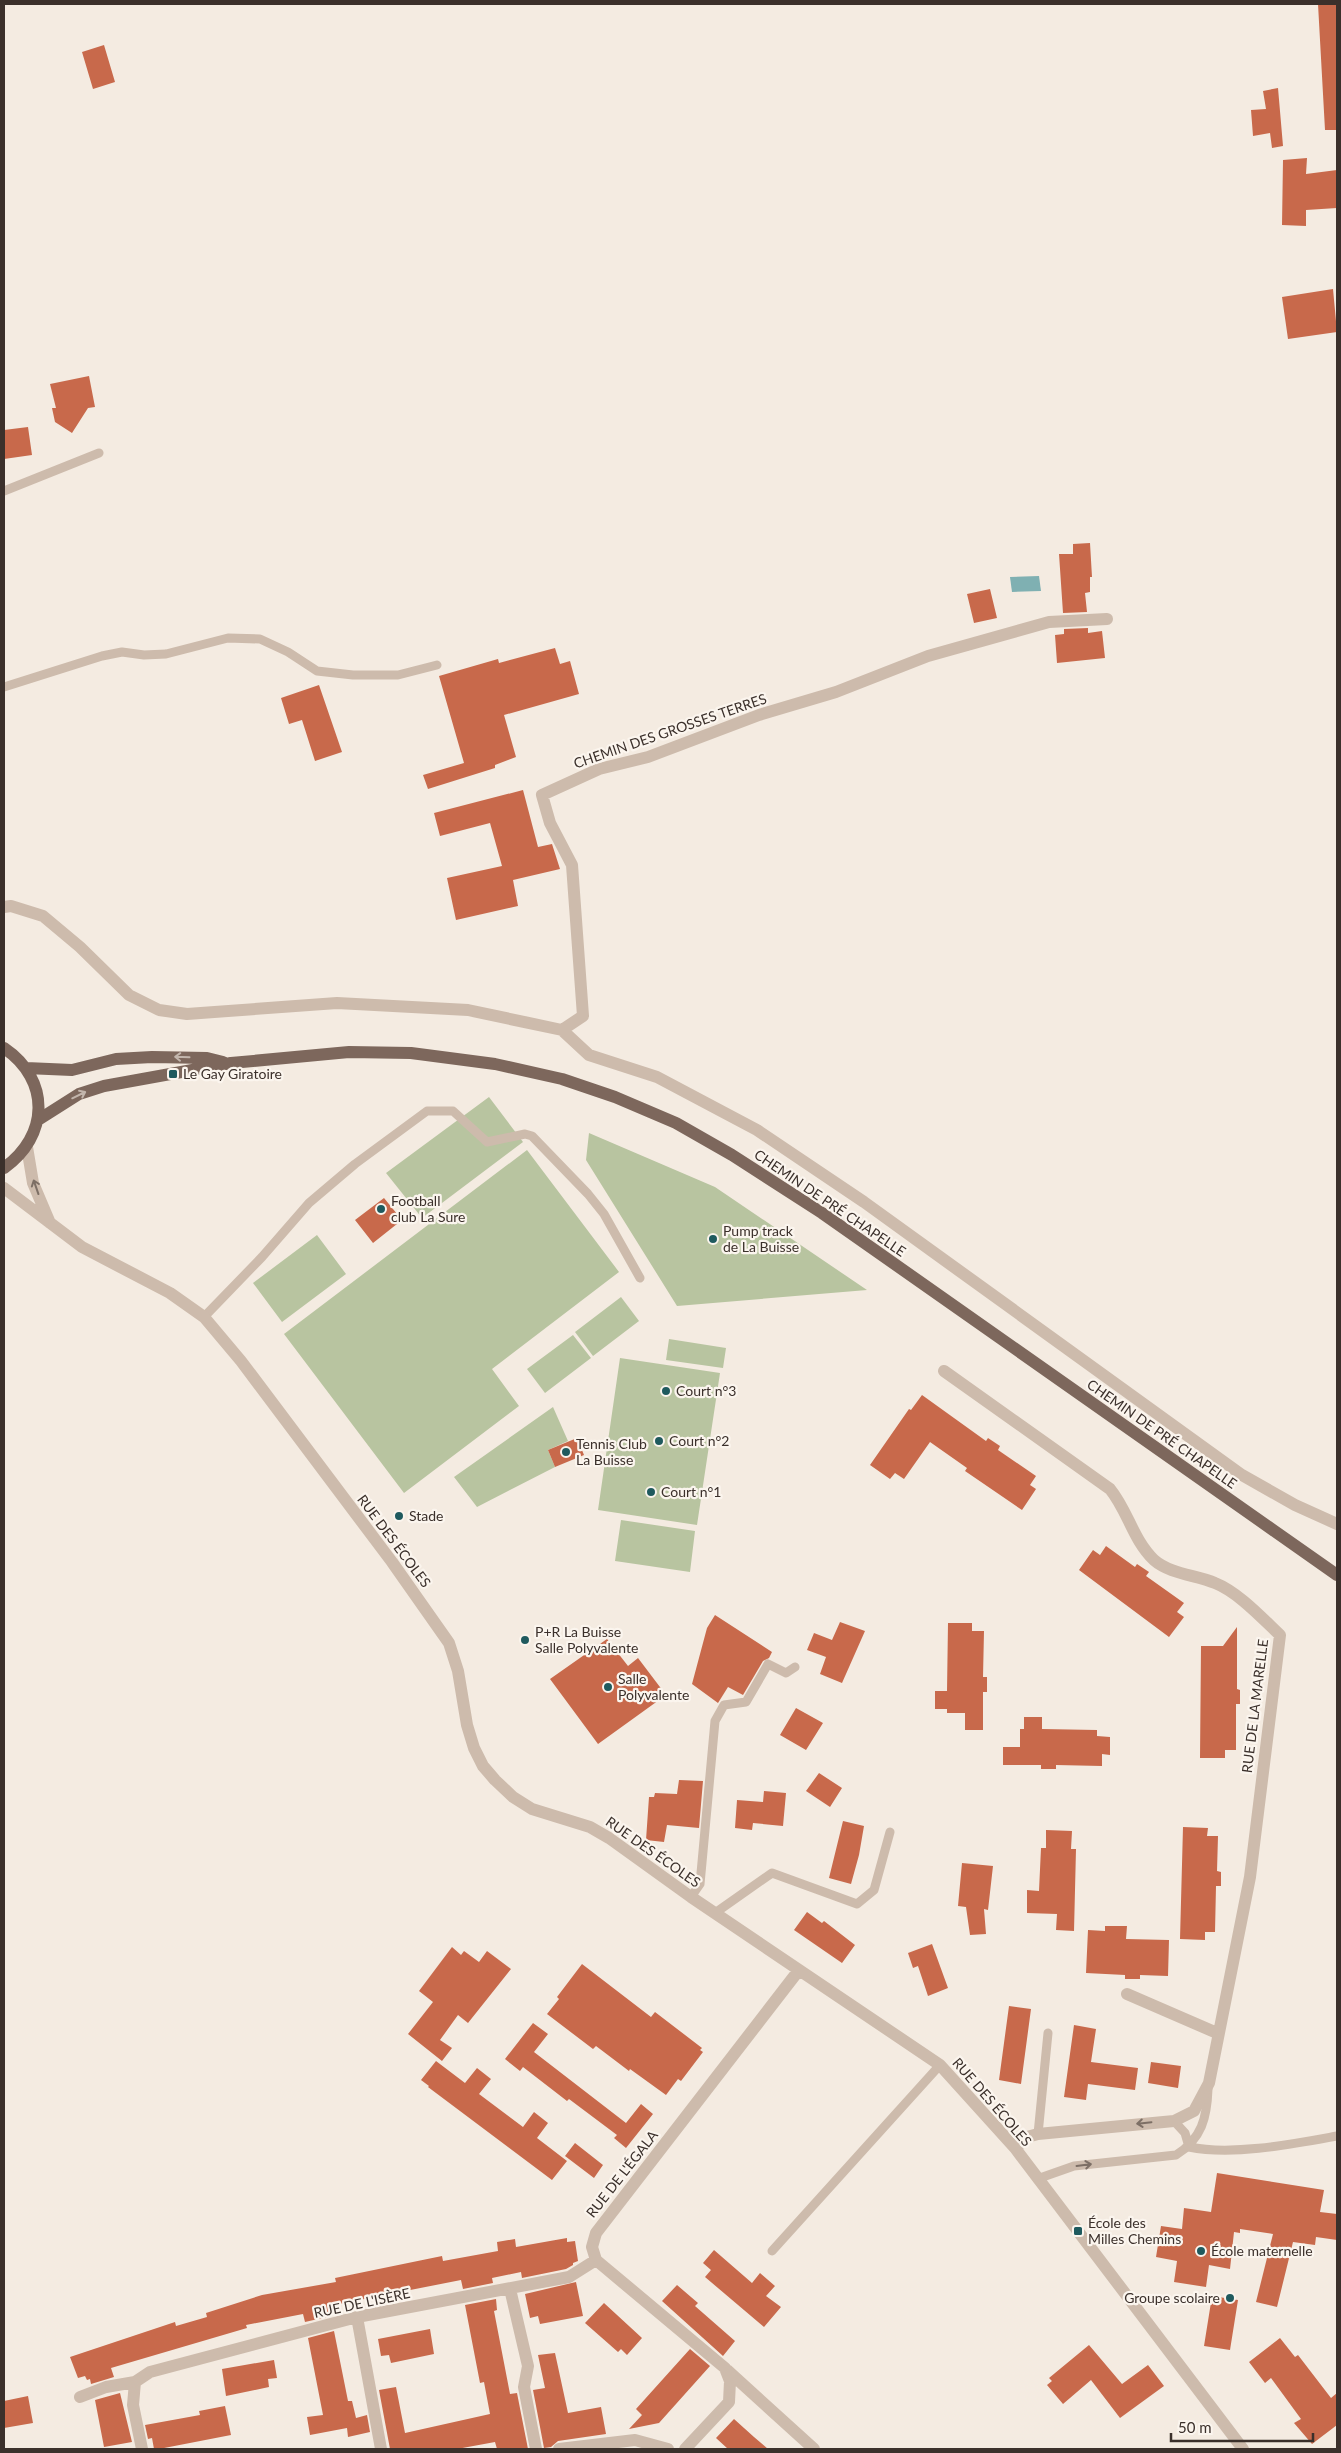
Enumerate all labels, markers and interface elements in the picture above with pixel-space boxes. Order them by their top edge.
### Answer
street label: CHEMIN DES GROSSES TERRES [571,689,769,772]
one-way arrow [175,1052,191,1062]
place label: Le Gay Giratoire [183,1065,282,1082]
marker: Le Gay Giratoire [167,1068,179,1080]
one-way arrow [71,1090,86,1099]
street label: CHEMIN DE PRÉ CHAPELLE [751,1145,909,1260]
one-way arrow [30,1179,40,1195]
place label: Football club La Sure [391,1192,465,1225]
marker: Football club La Sure [375,1203,387,1215]
place label: Pump track de La Buisse [723,1222,799,1255]
marker: Pump track de La Buisse [707,1233,719,1245]
street label: CHEMIN DE PRÉ CHAPELLE [1084,1375,1240,1492]
place label: Court n°3 [676,1382,736,1399]
marker: Court n°3 [660,1385,672,1397]
place label: Court n°2 [669,1432,729,1449]
place label: Tennis Club La Buisse [576,1435,647,1468]
marker: Court n°2 [653,1435,665,1447]
marker: Tennis Club La Buisse [560,1446,572,1458]
place label: Court n°1 [661,1483,721,1500]
marker: Court n°1 [645,1486,657,1498]
street label: RUE DES ÉCOLES [354,1491,435,1590]
place label: Stade [409,1507,444,1524]
marker: Stade [393,1510,405,1522]
place label: P+R La Buisse Salle Polyvalente [535,1623,638,1656]
marker: P+R La Buisse Salle Polyvalente [519,1634,531,1646]
street label: RUE DE LA MARELLE [1238,1638,1271,1774]
place label: Salle Polyvalente [618,1670,689,1703]
marker: Salle Polyvalente [602,1681,614,1693]
street label: RUE DES ÉCOLES [603,1813,704,1891]
street label: RUE DES ÉCOLES [949,2054,1035,2149]
one-way arrow [1136,2119,1152,2128]
street label: RUE DE L'ÉGALA [582,2126,661,2221]
one-way arrow [1076,2160,1092,2170]
place label: École des Milles Chemins [1088,2214,1181,2247]
marker: École des Milles Chemins [1072,2225,1084,2237]
place label: École maternelle [1211,2242,1313,2259]
marker: École maternelle [1195,2245,1207,2257]
street label: RUE DE L'ISÈRE [312,2284,412,2321]
place label: Groupe scolaire [1124,2289,1220,2306]
marker: Groupe scolaire [1224,2292,1236,2304]
scale bar [1171,2410,1314,2442]
text: 50 m [1178,2418,1212,2436]

